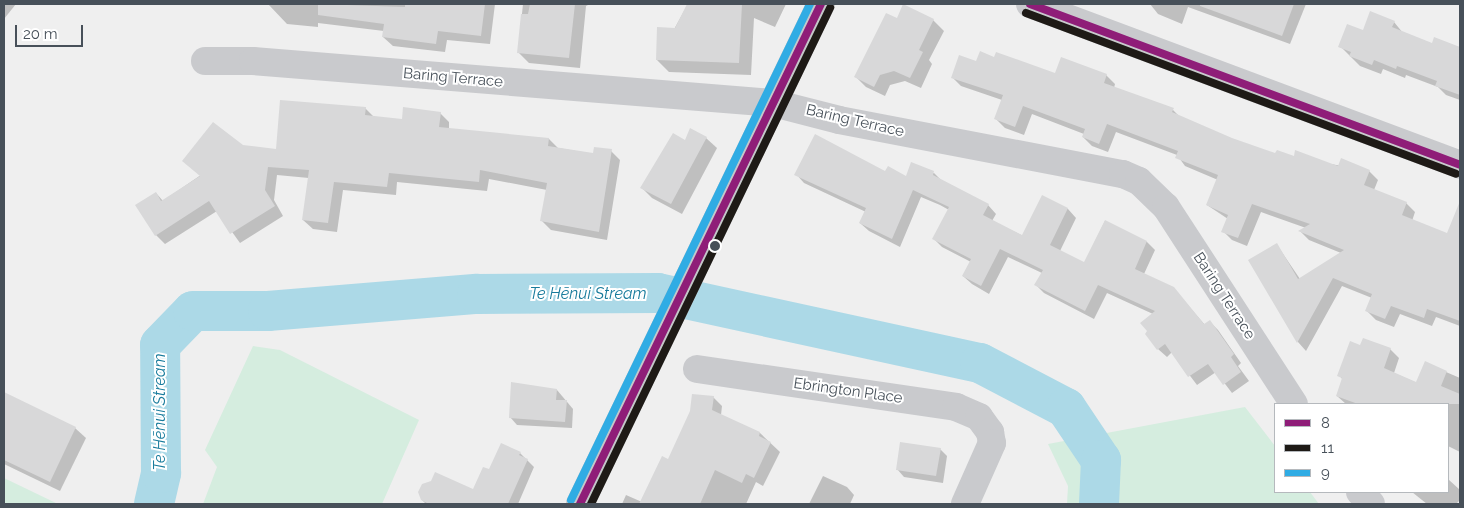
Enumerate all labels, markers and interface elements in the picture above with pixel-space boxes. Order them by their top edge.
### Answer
scale bar [18,15,85,47]
text: 20 m [23,25,58,43]
street label: Baring Terrace [402,65,504,91]
street label: Baring Terrace [804,101,906,141]
unlabelled marker [710,241,720,251]
street label: Baring Terrace [1189,249,1259,343]
water label: Te Hēnui Stream [529,284,647,304]
water label: Te Hēnui Stream [150,353,170,471]
street label: Ebrington Place [792,374,904,408]
legend [1274,403,1449,493]
text: 8 [1321,414,1330,432]
text: 11 [1321,439,1334,457]
text: 9 [1321,464,1330,482]

